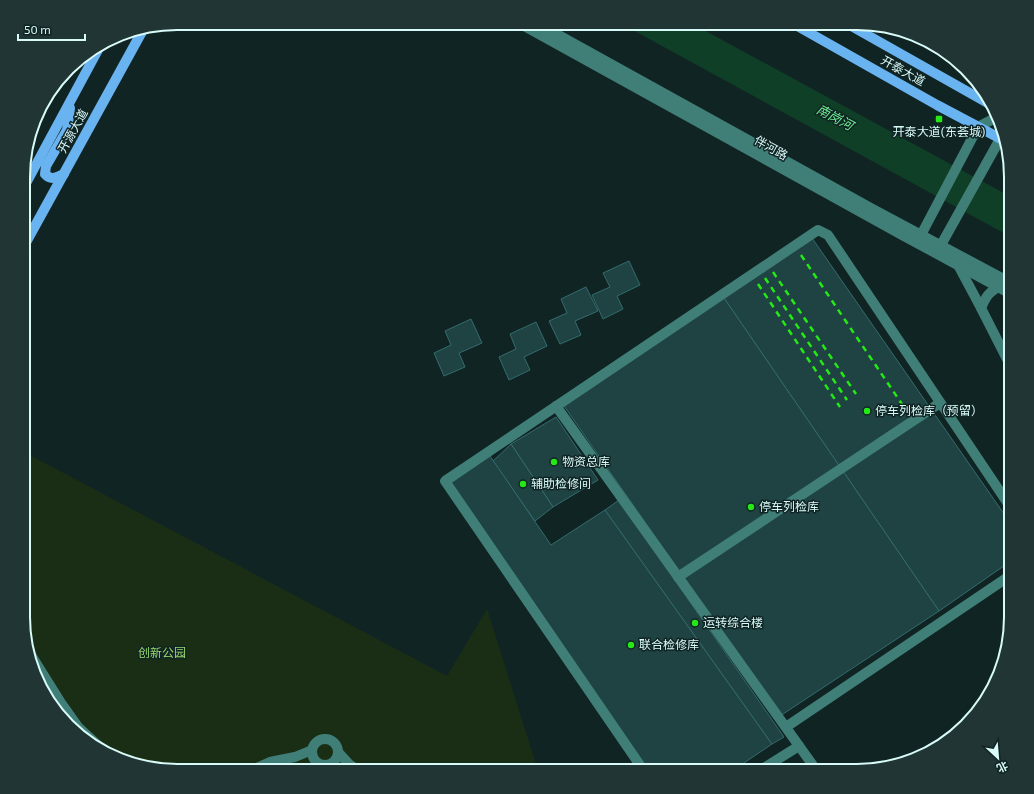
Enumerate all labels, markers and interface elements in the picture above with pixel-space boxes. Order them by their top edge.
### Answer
scale bar [18,16,85,42]
text: 50 m [24,22,51,36]
street label: 开泰大道 [879,52,928,88]
water label: 南岗河 [814,101,859,135]
street label: 开源大道 [54,106,90,155]
marker: 开泰大道(东荟城) [934,114,944,124]
place label: 开泰大道(东荟城) [893,124,985,138]
street label: 伴河路 [752,132,791,162]
place label: 停车列检库（预留） [875,403,983,417]
marker: 停车列检库（预留） [862,406,872,416]
place label: 物资总库 [562,454,610,468]
marker: 物资总库 [549,457,559,467]
place label: 辅助检修间 [531,476,591,490]
marker: 辅助检修间 [518,479,528,489]
place label: 停车列检库 [759,499,819,513]
marker: 停车列检库 [746,502,756,512]
place label: 运转综合楼 [703,615,763,629]
marker: 运转综合楼 [690,618,700,628]
place label: 联合检修库 [639,637,699,651]
marker: 联合检修库 [626,640,636,650]
park label: 创新公园 [138,645,186,659]
north arrow [978,738,1018,778]
text: 北 [995,759,1010,776]

